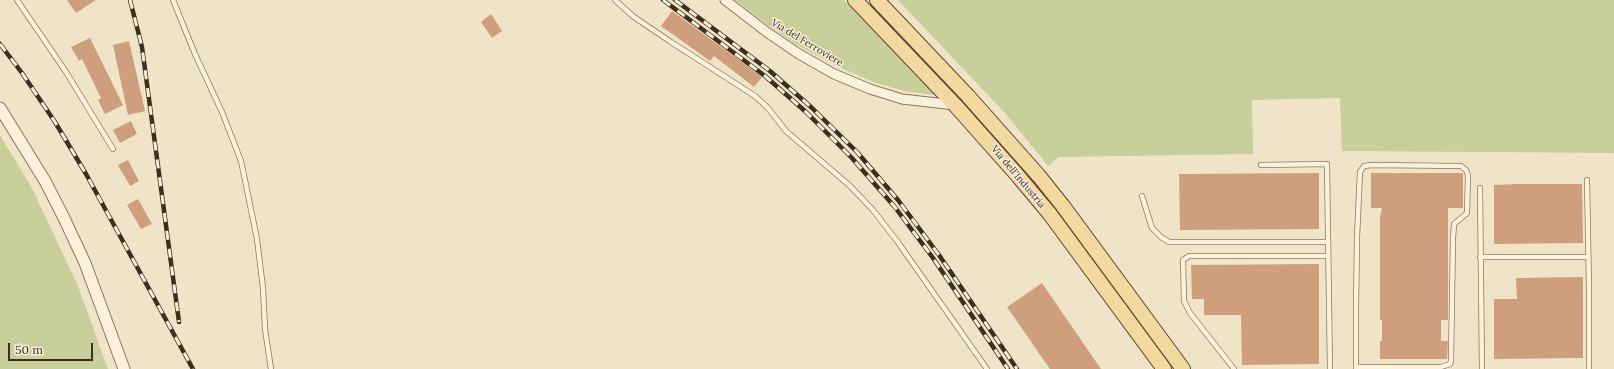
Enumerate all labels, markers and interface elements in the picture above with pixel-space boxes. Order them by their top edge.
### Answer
street label: Via del Ferroviere [769,17,845,69]
street label: Via dell'Industria [988,143,1048,211]
scale bar [10,335,95,361]
text: 50 m [15,342,43,357]

